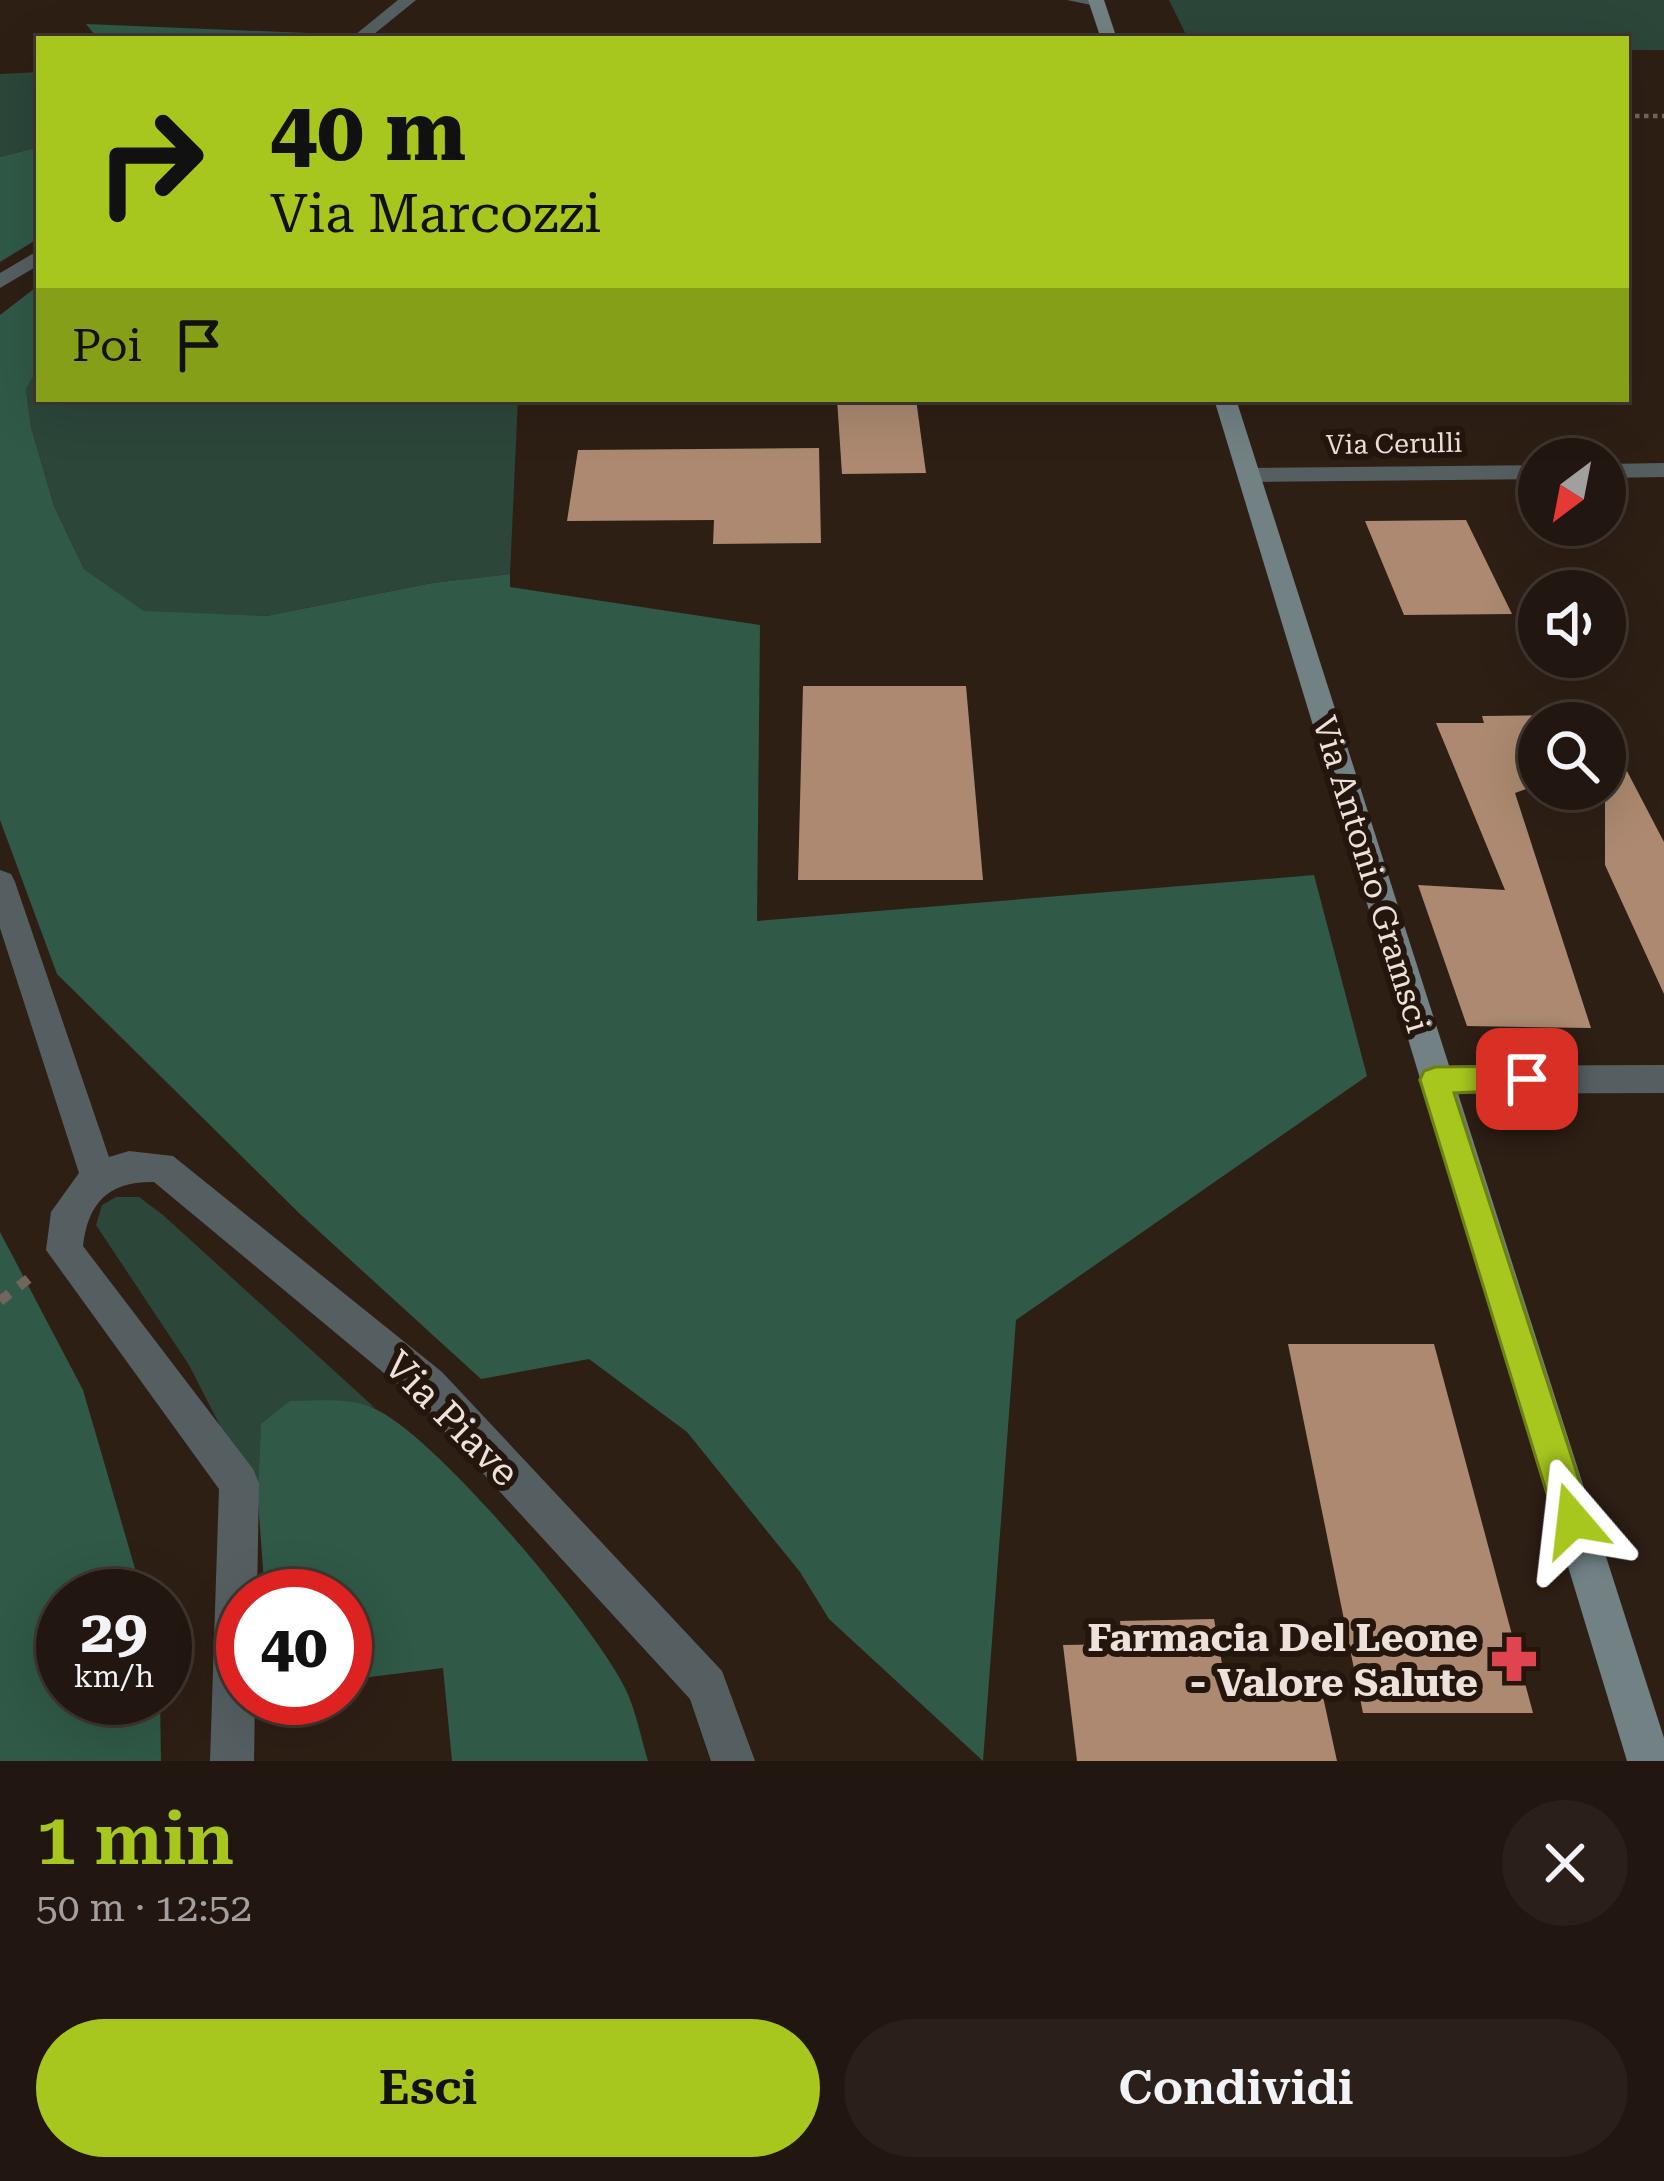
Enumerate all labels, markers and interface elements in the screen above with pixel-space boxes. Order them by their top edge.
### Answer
text: 40 m [270,82,466,180]
icon: right [72,84,228,240]
text: Via Marcozzi [270,182,601,245]
icon: arrive [166,312,232,378]
text: Poi [72,319,142,372]
street label: Via Cerulli [1325,427,1463,461]
north arrow [1518,438,1626,546]
map controls [1518,438,1626,810]
button: sound [1518,570,1626,678]
button: search [1518,702,1626,810]
street label: Via Antonio Gramsci [1305,711,1438,1037]
pin [1476,1028,1578,1130]
icon: arrive [1494,1046,1560,1112]
street label: Via Piave [374,1342,528,1496]
position arrow [1510,1457,1636,1583]
speed limit sign: 40 [216,1569,372,1725]
text: 29 [80,1596,148,1667]
place label: Farmacia Del Leone - Valore Salute [1088,1615,1478,1706]
pharmacy icon: Farmacia Del Leone - Valore Salute [1489,1634,1539,1684]
text: km/h [74,1659,154,1694]
text: 1 min [36,1797,234,1882]
button: close [1502,1800,1628,1926]
text: 50 m · 12:52 [36,1885,252,1931]
button: Esci [36,2019,820,2157]
button: Condividi [844,2019,1628,2157]

